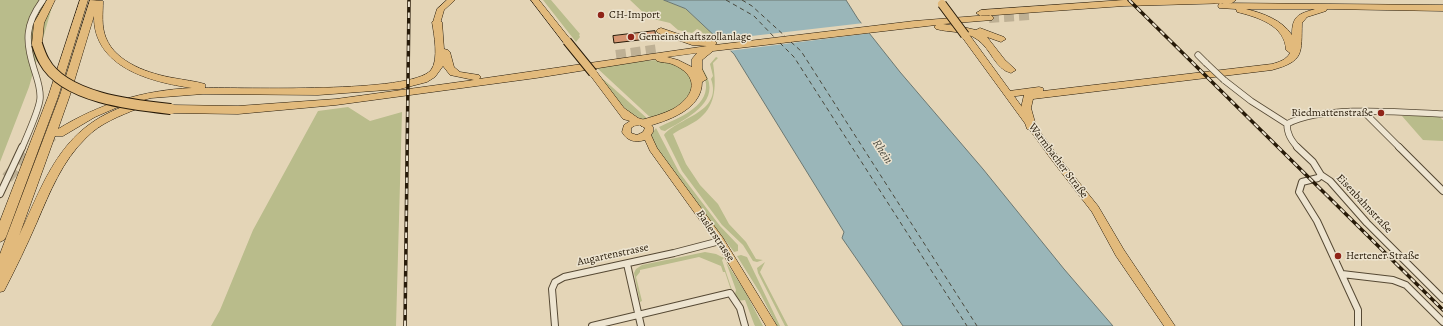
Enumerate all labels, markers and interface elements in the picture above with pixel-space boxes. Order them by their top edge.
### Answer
place label: CH-Import [609,8,660,22]
marker: CH-Import [596,10,606,20]
place label: Gemeinschaftszollanlage [639,30,751,44]
marker: Gemeinschaftszollanlage [626,32,636,42]
place label: Riedmattenstraße [1291,106,1373,120]
marker: Riedmattenstraße [1376,108,1386,118]
street label: Warmbacher Straße [1025,121,1091,201]
water label: Rhein [869,137,895,167]
street label: Eisenbahnstraße [1333,172,1395,236]
street label: Baslerstrasse [693,208,737,264]
street label: Augartenstrasse [576,241,650,269]
place label: Hertener Straße [1346,249,1419,263]
marker: Hertener Straße [1333,251,1343,261]

